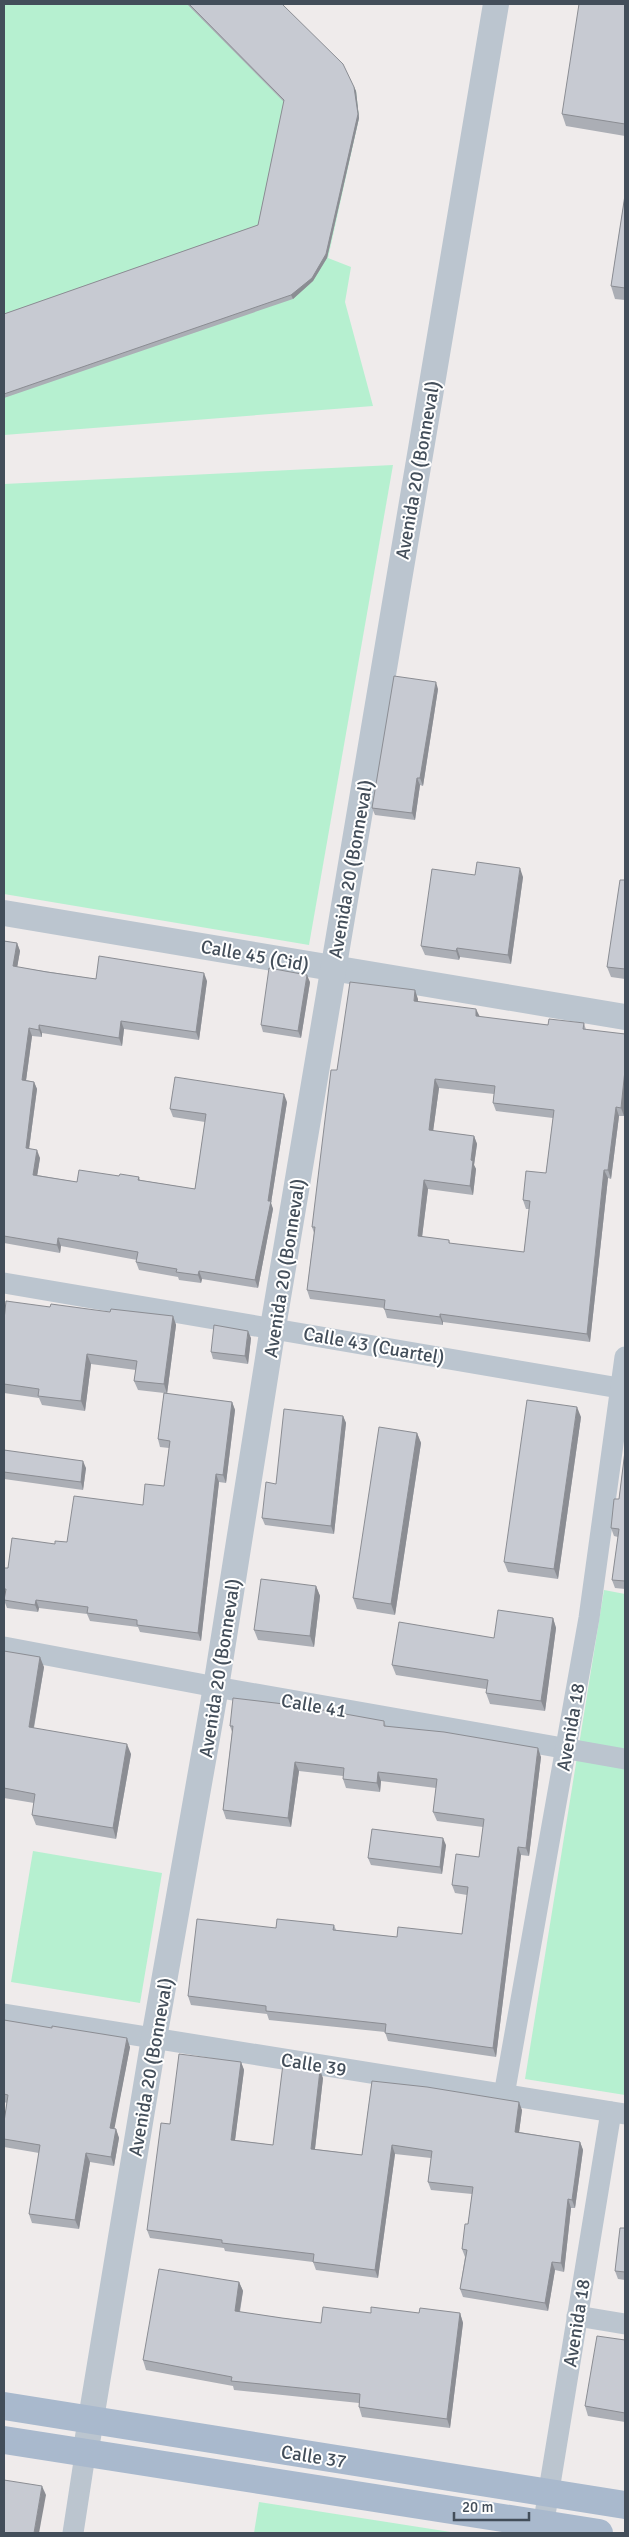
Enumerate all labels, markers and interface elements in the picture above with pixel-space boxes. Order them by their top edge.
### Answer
street label: Avenida 20 (Bonneval) [390,379,446,561]
street label: Avenida 20 (Bonneval) [323,778,379,960]
street label: Calle 45 (Cid) [199,935,311,977]
street label: Avenida 20 (Bonneval) [259,1177,311,1359]
street label: Calle 43 (Cuartel) [301,1322,446,1370]
street label: Avenida 20 (Bonneval) [194,1577,246,1759]
street label: Avenida 18 [551,1681,591,1773]
street label: Calle 41 [279,1688,348,1724]
street label: Avenida 20 (Bonneval) [123,1976,179,2158]
street label: Calle 39 [279,2048,348,2082]
street label: Avenida 18 [558,2277,596,2369]
street label: Calle 37 [279,2440,348,2474]
scale bar [454,2490,529,2522]
text: 20 m [462,2498,493,2516]

